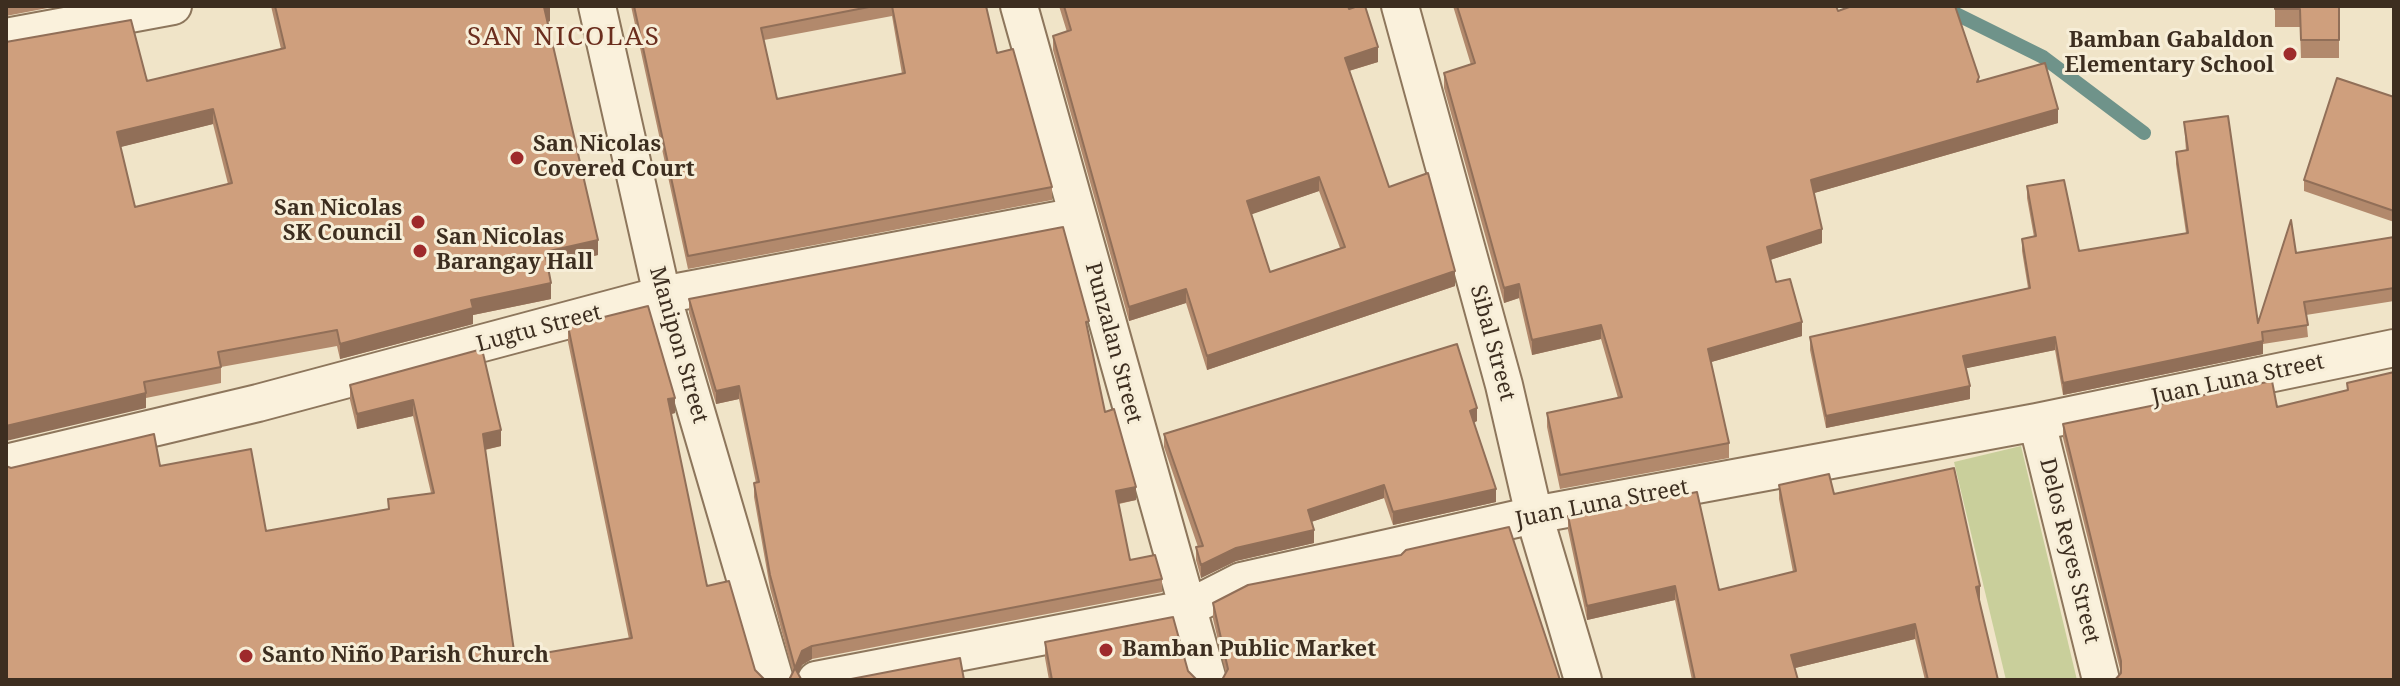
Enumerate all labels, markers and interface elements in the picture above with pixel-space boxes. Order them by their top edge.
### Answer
district label: SAN NICOLAS [467,22,661,54]
place label: Bamban Gabaldon Elementary School [2065,28,2274,80]
marker: Bamban Gabaldon Elementary School [2281,45,2299,63]
place label: San Nicolas Covered Court [533,132,695,184]
marker: San Nicolas Covered Court [508,149,526,167]
place label: San Nicolas SK Council [274,196,402,248]
marker: San Nicolas SK Council [409,213,427,231]
place label: San Nicolas Barangay Hall [436,225,593,276]
marker: San Nicolas Barangay Hall [411,242,429,260]
street label: Punzalan Street [1079,260,1147,426]
street label: Manipon Street [643,264,713,426]
street label: Sibal Street [1464,282,1520,404]
street label: Lugtu Street [474,300,604,358]
street label: Juan Luna Street [2149,349,2327,411]
street label: Delos Reyes Street [2033,455,2105,647]
street label: Juan Luna Street [1513,474,1691,534]
place label: Bamban Public Market [1122,637,1376,663]
marker: Bamban Public Market [1097,641,1115,659]
place label: Santo Niño Parish Church [262,643,549,669]
marker: Santo Niño Parish Church [237,647,255,665]

